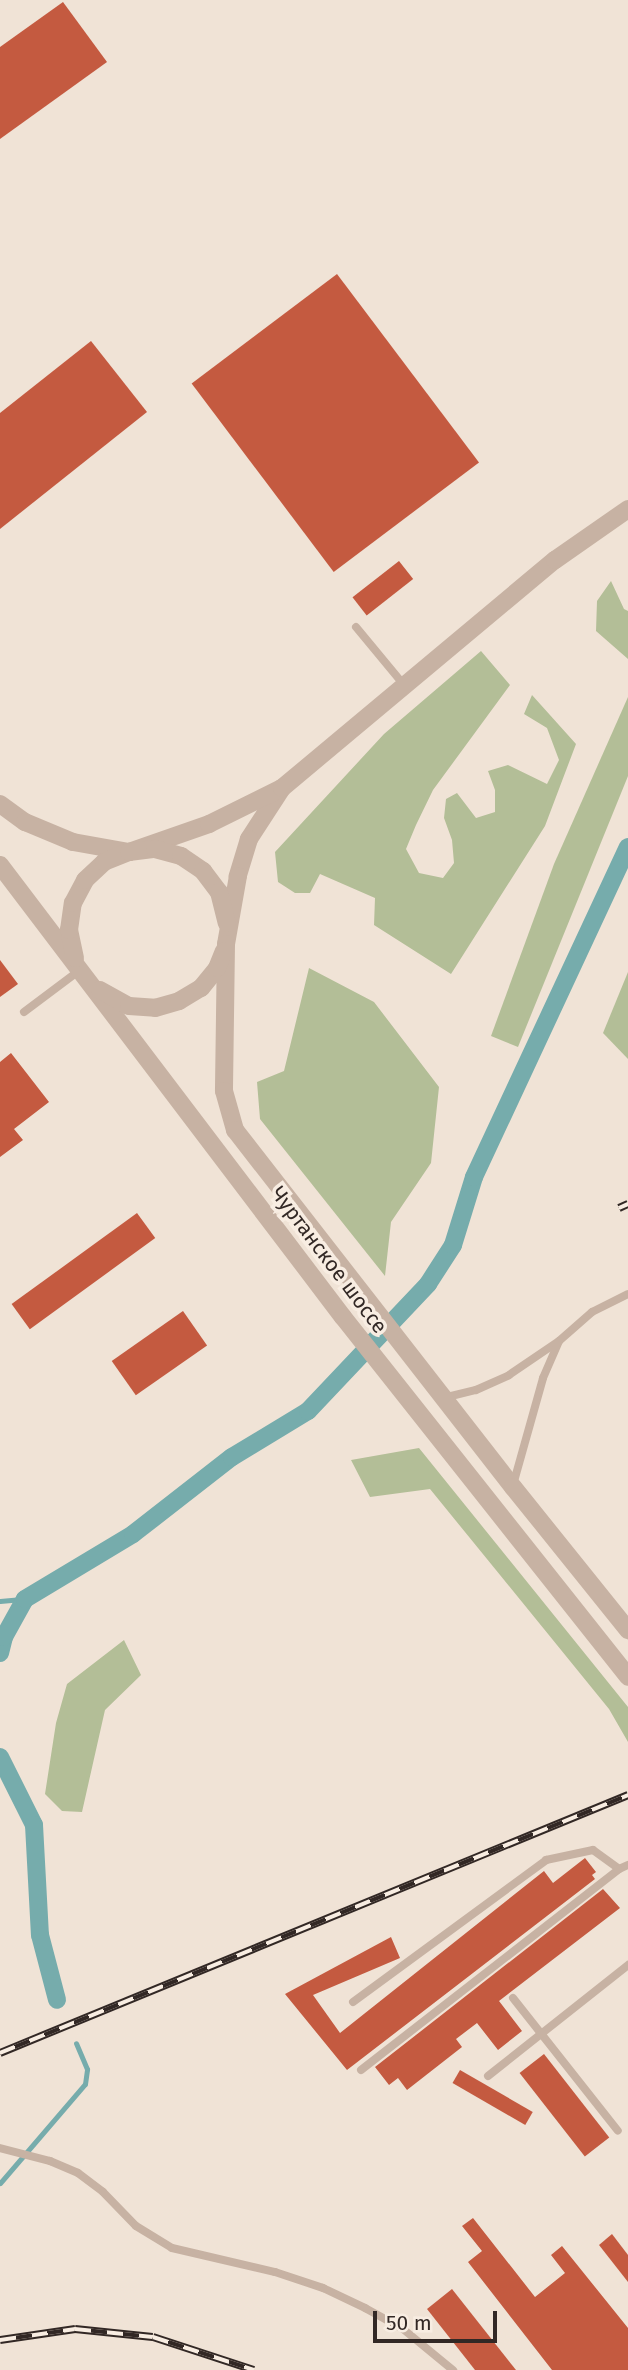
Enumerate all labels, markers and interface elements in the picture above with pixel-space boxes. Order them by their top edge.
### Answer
street label: Чуртанское шоссе [266,1182,392,1338]
scale bar [376,2296,500,2340]
text: 50 m [386,2310,432,2336]

